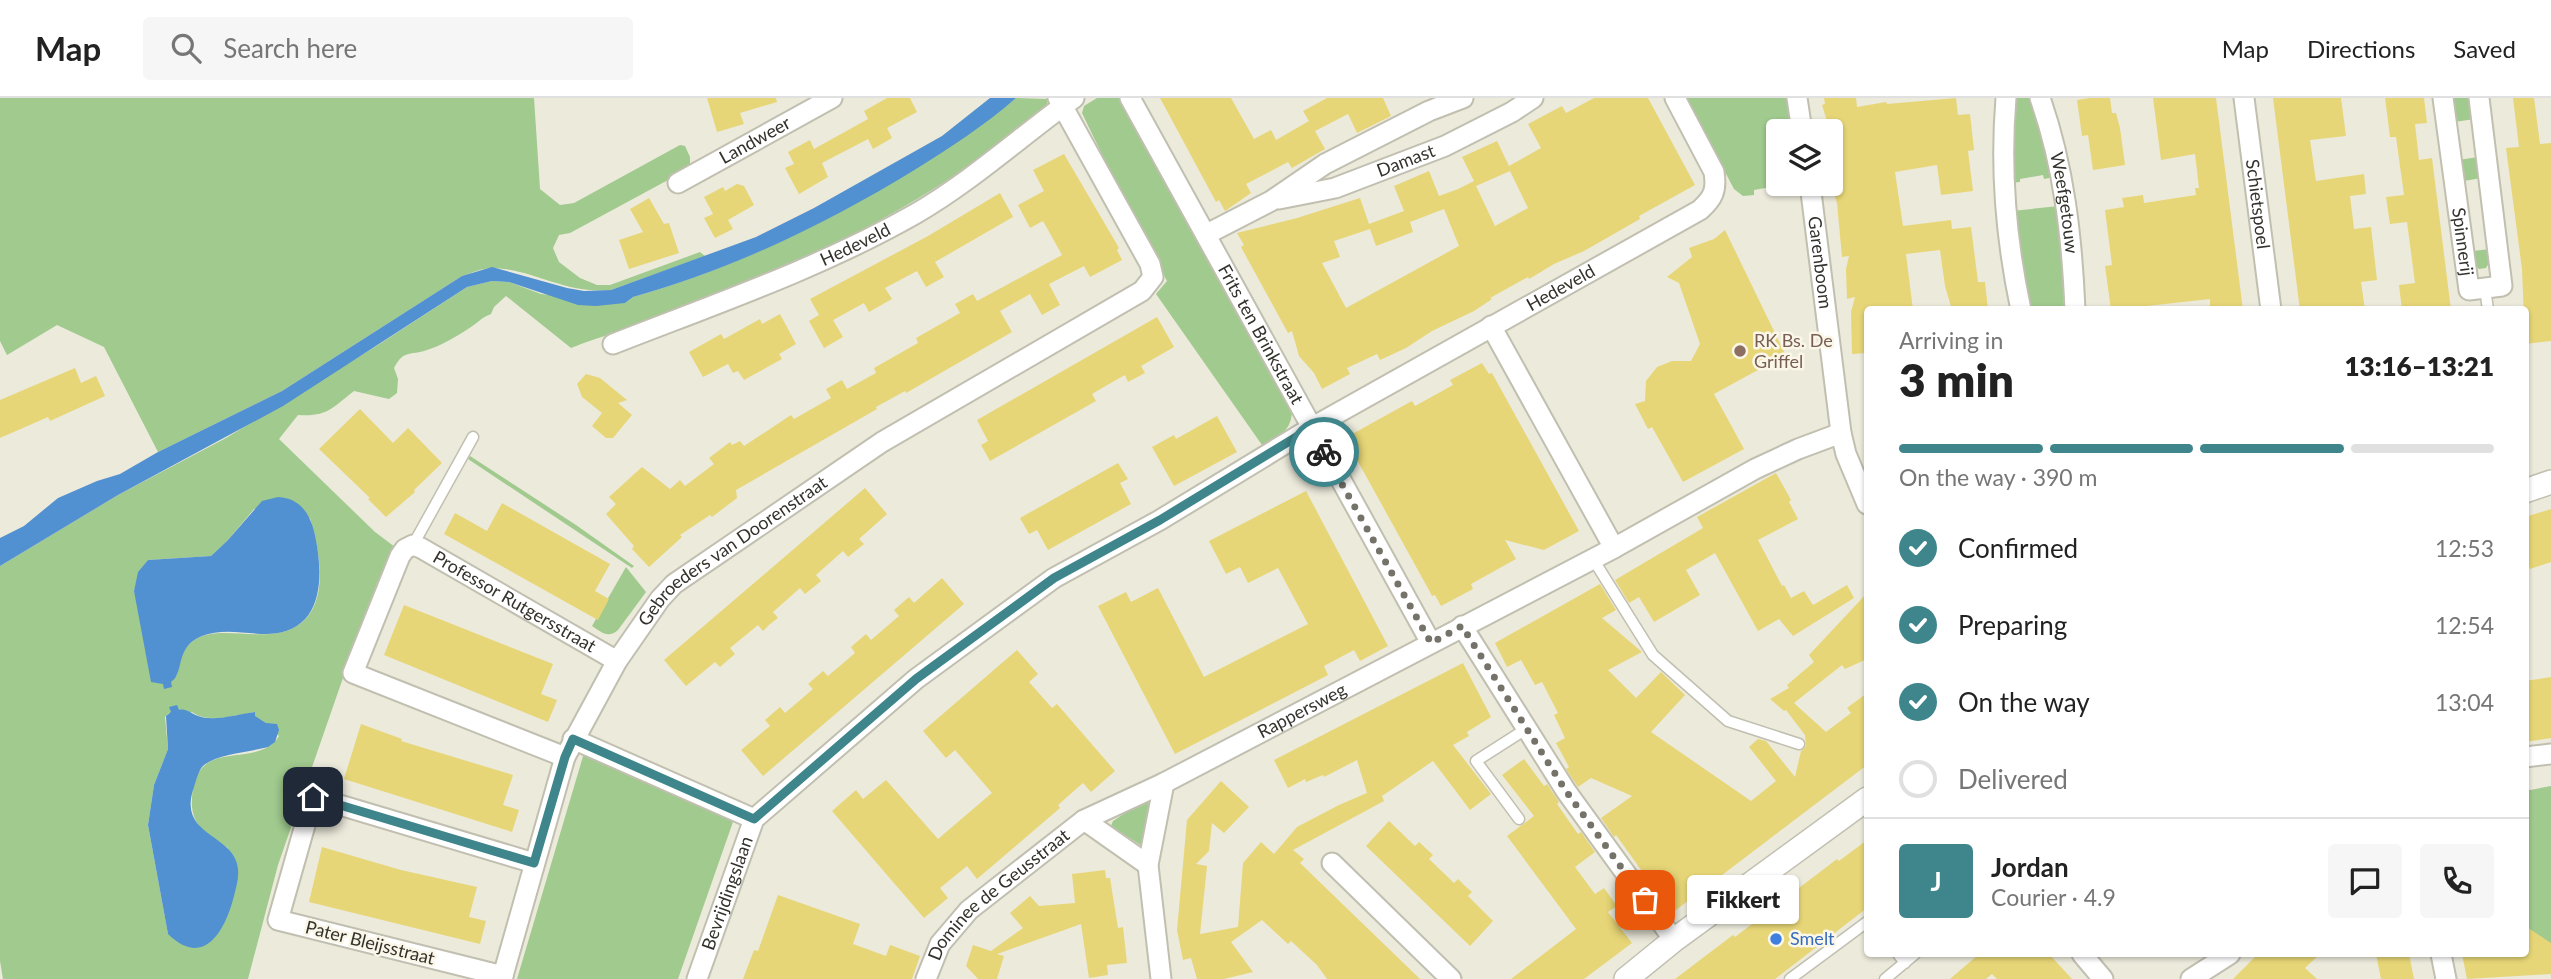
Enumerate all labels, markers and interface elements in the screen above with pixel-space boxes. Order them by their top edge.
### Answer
search box [143,17,633,80]
text: Map [35,28,101,68]
icon: search [167,29,205,67]
text: Search here [223,32,357,64]
text: Map [2222,34,2269,63]
text: Directions [2307,34,2415,63]
text: Saved [2453,34,2516,63]
street label: Landweer [715,111,794,168]
map controls [1766,119,1843,196]
button: layers [1766,119,1843,196]
street label: Damast [1373,139,1438,181]
street label: Weefgetouw [2046,150,2083,255]
street label: Schietspoel [2242,158,2275,250]
street label: Spinnerij [2448,206,2479,277]
street label: Garenboom [1804,215,1837,310]
street label: Hedeveld [816,218,894,270]
street label: Hedeveld [1522,259,1599,315]
street label: Frits ten Brinkstraat [1214,260,1309,408]
text: Arriving in [1899,326,2003,354]
place label: RK Bs. De Griffel [1754,329,1833,372]
marker: RK Bs. De Griffel [1732,343,1748,359]
text: 13:16–13:21 [2344,350,2494,382]
text: 3 min [1899,352,2014,407]
courier [1289,417,1359,487]
icon: bike [1305,433,1343,471]
text: On the way · 390 m [1899,463,2098,491]
street label: Gebroeders van Doorenstraat [633,471,831,630]
icon: check [1899,529,1937,567]
text: Confirmed [1958,532,2078,564]
text: 12:53 [2435,534,2494,562]
street label: Professor Rutgersstraat [430,545,601,657]
icon: check [1899,606,1937,644]
text: Preparing [1958,609,2067,641]
text: 12:54 [2435,611,2494,639]
street label: Rappersweg [1253,678,1350,742]
icon: check [1899,683,1937,721]
text: On the way [1958,686,2090,718]
text: 13:04 [2435,688,2494,716]
text: Delivered [1958,763,2068,795]
pin [283,767,343,827]
icon: home [294,778,332,816]
street label: Dominee de Geusstraat [923,823,1074,963]
street label: Bevrijdingslaan [696,833,757,953]
button: chat [2328,844,2402,918]
button: phone [2420,844,2494,918]
text: Jordan [1991,851,2069,883]
text: J [1930,865,1942,897]
pin [1615,870,1675,930]
callout: Fikkert [1687,876,1799,924]
icon: bag [1626,881,1664,919]
text: Courier · 4.9 [1991,883,2116,911]
text: Fikkert [1706,885,1780,913]
street label: Pater Bleijsstraat [303,915,438,969]
place label: Smelt [1790,927,1835,949]
marker: Smelt [1768,931,1784,947]

